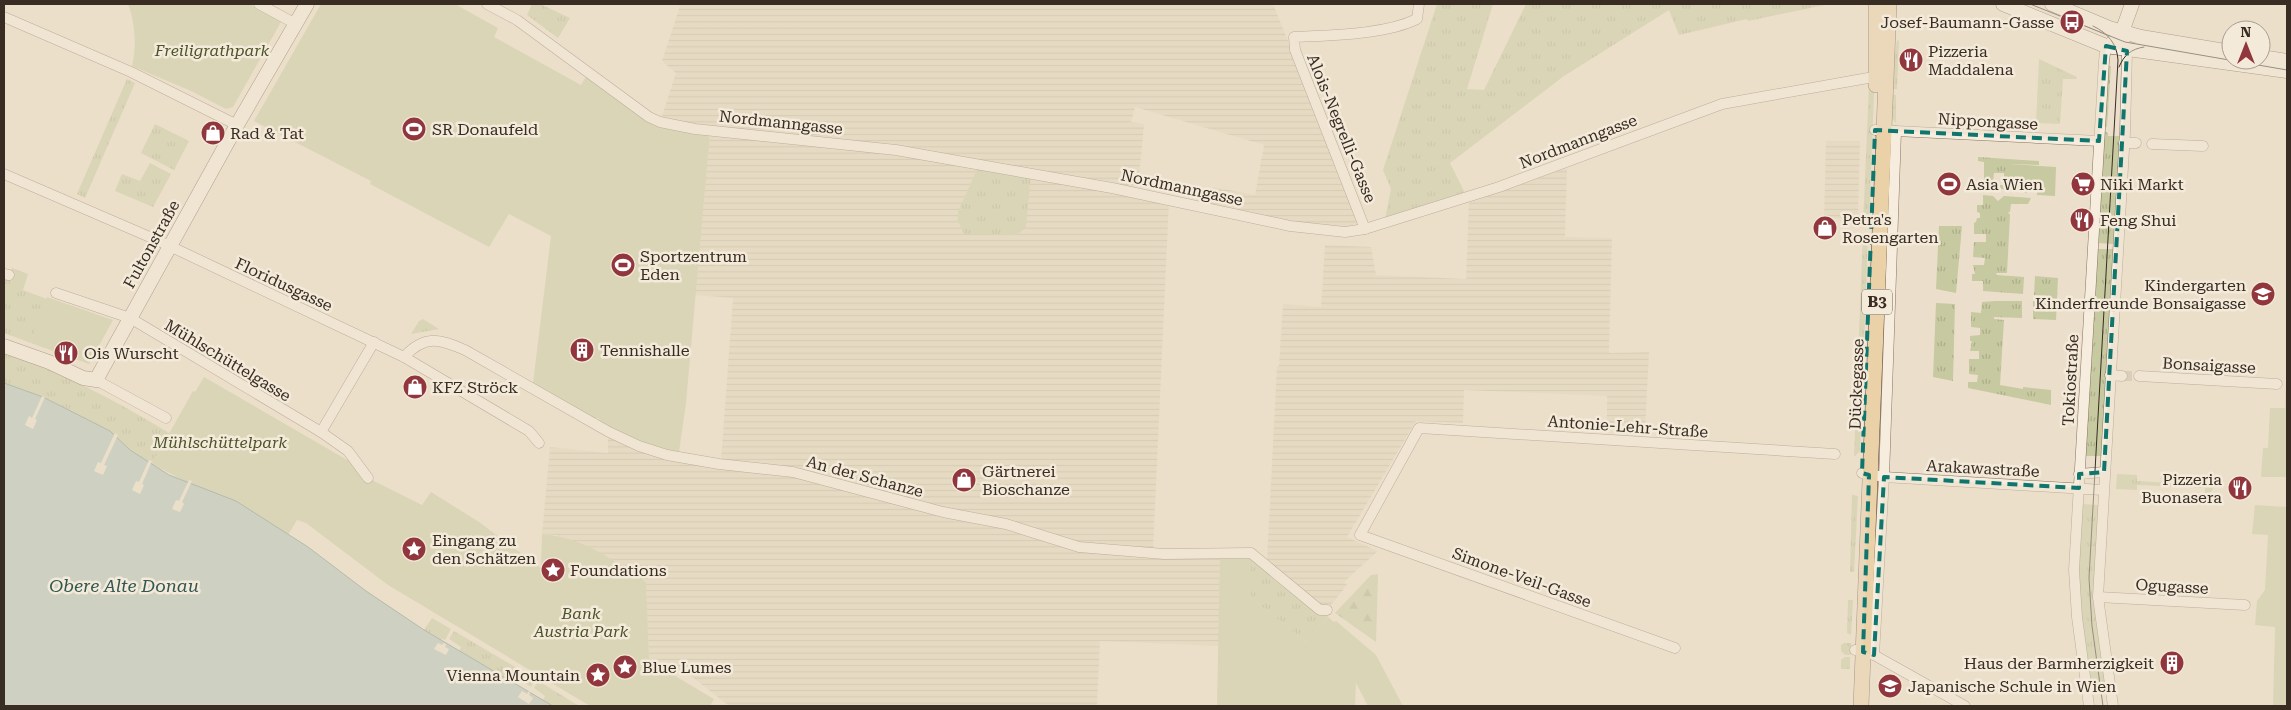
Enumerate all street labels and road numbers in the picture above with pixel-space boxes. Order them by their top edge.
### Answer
street label: Alois-Negrelli-Gasse [1303,51,1380,206]
street label: Nordmanngasse [718,107,844,138]
street label: Nippongasse [1937,109,2039,134]
street label: Nordmanngasse [1517,110,1640,173]
street label: Nordmanngasse [1119,165,1245,210]
street label: Fultonstraße [119,197,184,292]
street label: Floridusgasse [232,254,336,315]
road number: B3 [1862,290,1892,314]
street label: Mühlschüttelgasse [161,315,294,406]
street label: Tokiostraße [2059,333,2082,426]
street label: Dückegasse [1845,338,1868,430]
street label: Bonsaigasse [2162,354,2256,377]
street label: Antonie-Lehr-Straße [1547,411,1709,442]
street label: An der Schanze [804,452,925,501]
street label: Arakawastraße [1926,456,2040,481]
street label: Simone-Veil-Gasse [1450,544,1594,612]
street label: Ogugasse [2135,575,2209,598]

